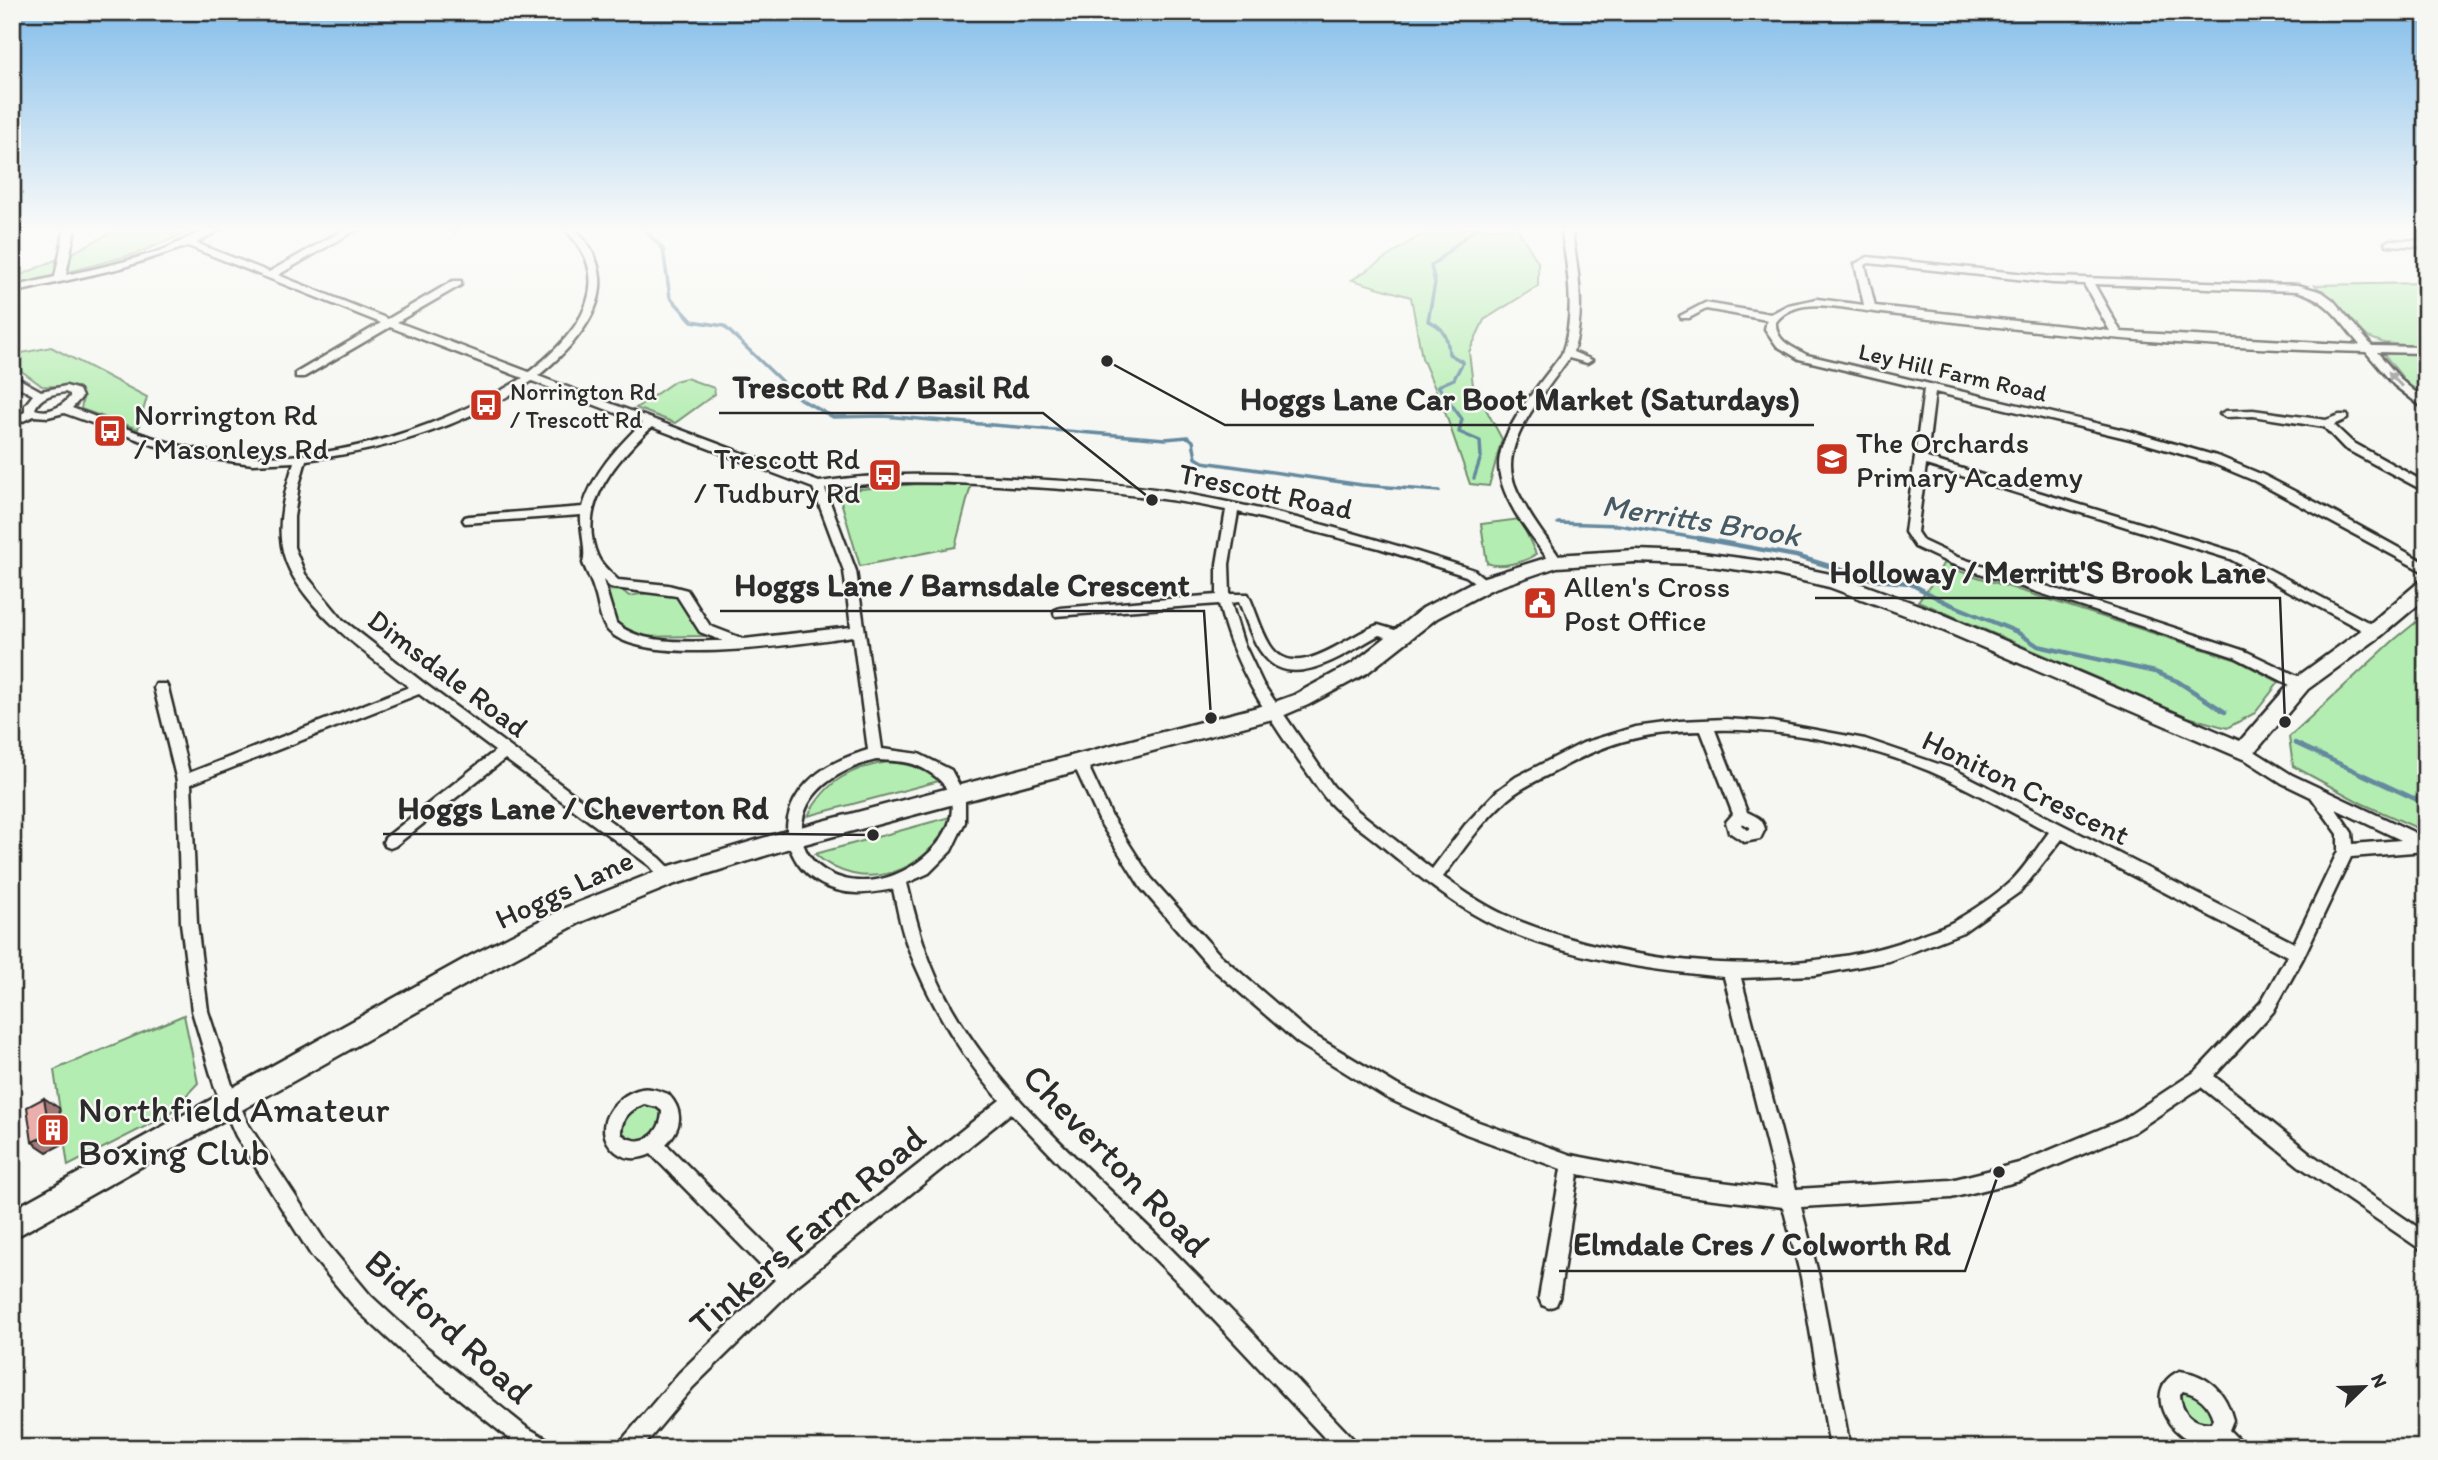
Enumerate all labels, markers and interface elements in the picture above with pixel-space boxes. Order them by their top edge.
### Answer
street label: Ley Hill Farm Road [1856,336,2050,408]
callout: Trescott Rd / Basil Rd [719,360,1043,413]
text: Trescott Rd / Basil Rd [731,368,1030,406]
one-way arrow [2388,371,2404,388]
callout: Hoggs Lane Car Boot Market (Saturdays) [1225,372,1814,425]
place label: Norrington Rd / Trescott Rd [510,377,657,434]
text: Hoggs Lane Car Boot Market (Saturdays) [1240,380,1800,418]
bus stop icon: Norrington Rd / Trescott Rd [467,386,505,424]
place label: Norrington Rd / Masonleys Rd [134,396,329,467]
bus stop icon: Norrington Rd / Masonleys Rd [91,412,129,450]
place label: The Orchards Primary Academy [1856,424,2083,495]
place label: Trescott Rd / Tudbury Rd [694,440,860,511]
school or university icon: The Orchards Primary Academy [1813,440,1851,478]
street label: Trescott Road [1175,454,1357,528]
bus stop icon: Trescott Rd / Tudbury Rd [866,456,904,494]
water label: Merritts Brook [1599,486,1804,555]
callout: Holloway / Merritt'S Brook Lane [1815,545,2280,598]
text: Holloway / Merritt'S Brook Lane [1830,553,2266,591]
callout: Hoggs Lane / Barnsdale Crescent [720,558,1204,611]
text: Hoggs Lane / Barnsdale Crescent [734,566,1190,604]
place label: Allen's Cross Post Office [1564,568,1730,639]
public building icon: Allen's Cross Post Office [1521,584,1559,622]
street label: Dimsdale Road [361,601,535,745]
street label: Honiton Crescent [1916,721,2136,853]
callout: Hoggs Lane / Cheverton Rd [383,781,783,834]
text: Hoggs Lane / Cheverton Rd [397,789,769,827]
street label: Hoggs Lane [489,841,639,937]
street label: Cheverton Road [1014,1054,1220,1266]
place label: Northfield Amateur Boxing Club [78,1087,390,1174]
building icon: Northfield Amateur Boxing Club [34,1111,72,1149]
street label: Tinkers Farm Road [680,1115,934,1345]
callout: Elmdale Cres / Colworth Rd [1559,1218,1965,1271]
text: Elmdale Cres / Colworth Rd [1573,1225,1951,1263]
street label: Bidford Road [356,1239,542,1413]
north arrow [2330,1352,2400,1422]
text: N [2366,1370,2392,1391]

